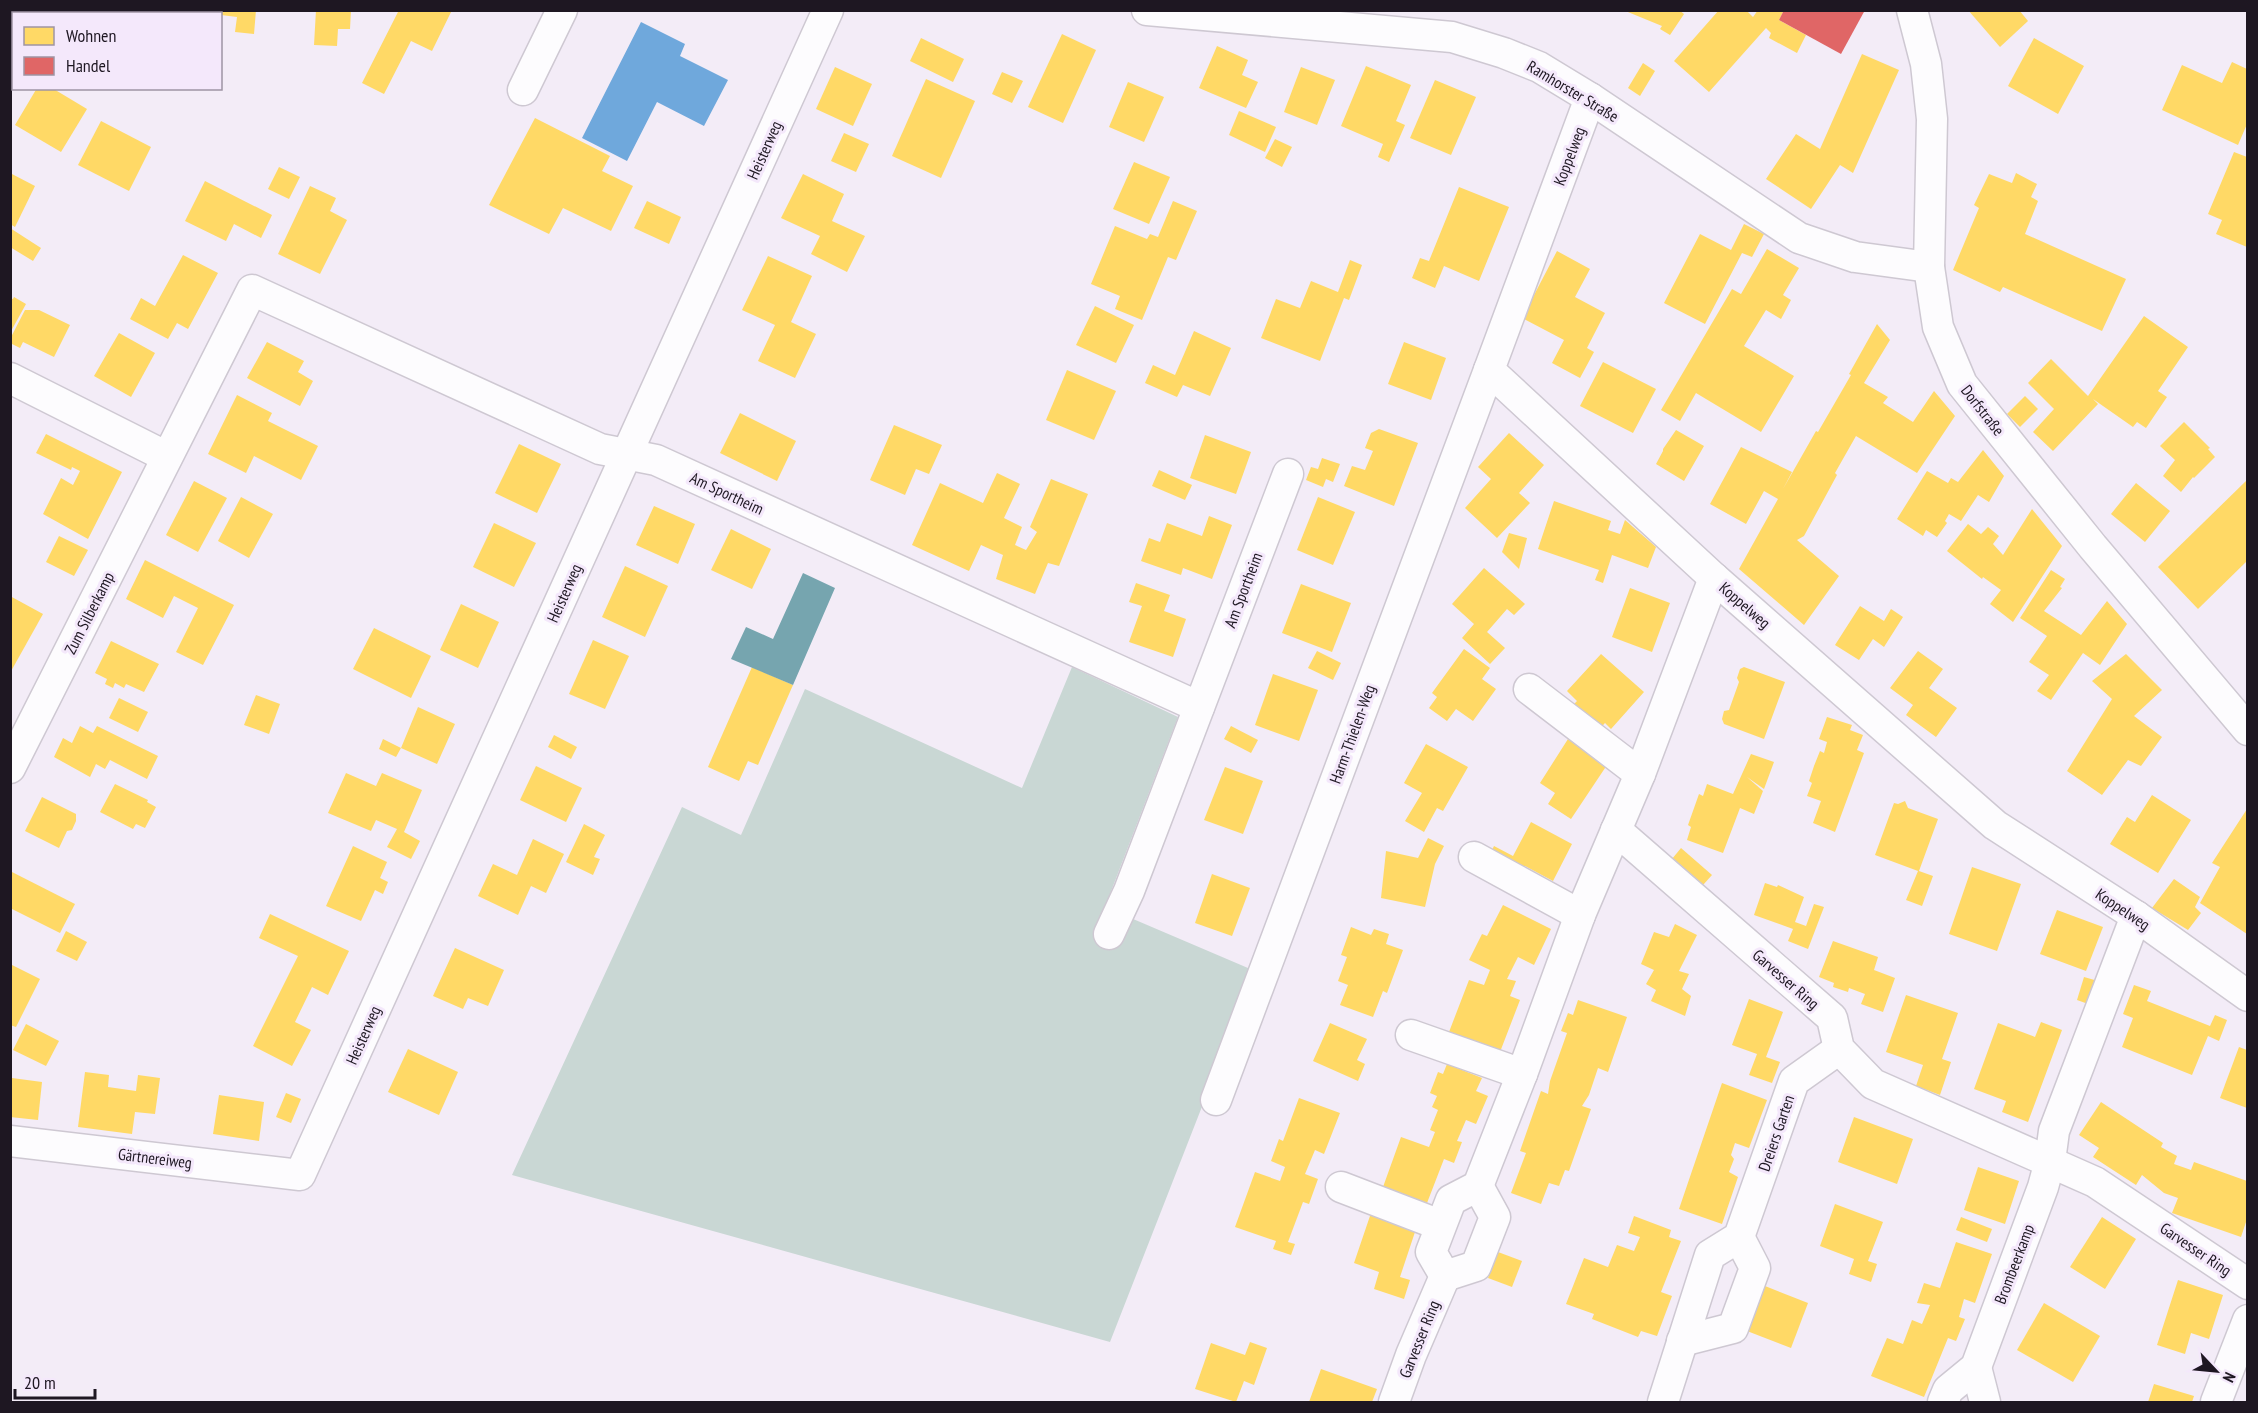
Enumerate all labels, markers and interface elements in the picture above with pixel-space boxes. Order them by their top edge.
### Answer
legend [12,12,222,90]
text: Wohnen [66,24,116,47]
text: Handel [66,54,111,77]
street label: Ramhorster Straße [1524,56,1622,126]
street label: Heisterweg [742,118,786,182]
street label: Koppelweg [1549,124,1589,188]
street label: Dorfstraße [1957,381,2009,439]
street label: Am Sportheim [687,467,767,519]
street label: Am Sportheim [1220,550,1266,630]
street label: Heisterweg [542,561,586,625]
street label: Zum Silberkamp [60,569,118,657]
street label: Koppelweg [1715,577,1775,633]
street label: Harm-Thielen-Weg [1325,682,1379,786]
street label: Koppelweg [2092,884,2154,934]
street label: Garvesser Ring [1749,945,1823,1013]
street label: Heisterweg [341,1003,385,1067]
street label: Dreiers Garten [1754,1092,1798,1174]
street label: Gärtnereiweg [117,1144,193,1172]
street label: Garvesser Ring [2157,1218,2235,1280]
street label: Brombeerkamp [1990,1221,2038,1307]
street label: Garvesser Ring [1394,1297,1444,1381]
north arrow [2186,1341,2246,1401]
scale bar [15,1362,94,1400]
text: N [2219,1369,2240,1386]
text: 20 m [24,1371,56,1394]

